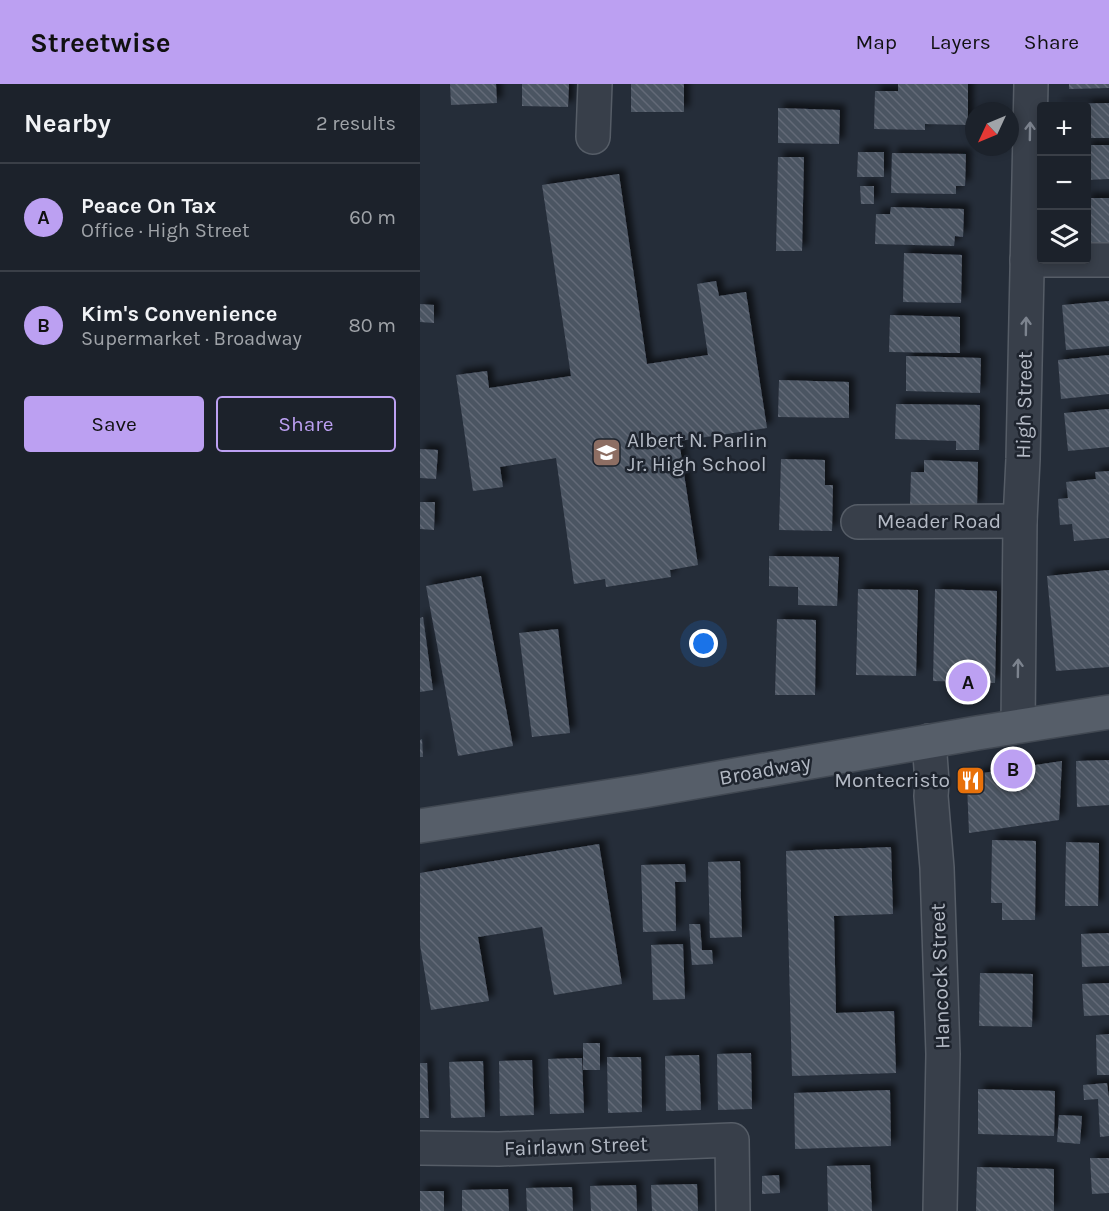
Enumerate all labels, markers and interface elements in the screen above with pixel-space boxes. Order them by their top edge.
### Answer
text: Streetwise [30,26,171,59]
text: Map [855,30,897,54]
text: Layers [930,30,991,54]
text: Share [1024,30,1079,54]
north arrow [965,102,1019,156]
map controls [1037,102,1091,264]
button: + [1037,102,1091,156]
text: Nearby [24,108,111,139]
text: 2 results [316,112,396,135]
one-way arrow [1024,122,1035,142]
button: − [1037,156,1091,210]
text: Peace On Tax [81,193,216,219]
text: A [37,206,50,229]
text: 60 m [349,206,396,229]
button: layers [1037,210,1091,264]
text: Office · High Street [81,219,250,242]
text: Kim's Convenience [81,301,277,327]
text: B [37,314,50,337]
text: 80 m [348,314,396,337]
one-way arrow [1020,316,1032,336]
text: Supermarket · Broadway [81,327,302,350]
street label: High Street [1011,351,1037,459]
button: Save [24,396,204,452]
button: Share [216,396,396,452]
place label: Albert N. Parlin Jr. High School [627,428,767,476]
school or university icon: Albert N. Parlin Jr. High School [590,436,622,468]
street label: Meader Road [877,509,1001,533]
your location [689,629,718,658]
one-way arrow [1012,658,1024,678]
pin: A [948,660,988,704]
pin: B [994,746,1032,792]
street label: Broadway [717,750,813,790]
restaurant icon: Montecristo [955,764,987,796]
place label: Montecristo [834,768,950,792]
street label: Hancock Street [925,903,955,1049]
street label: Fairlawn Street [504,1131,648,1161]

